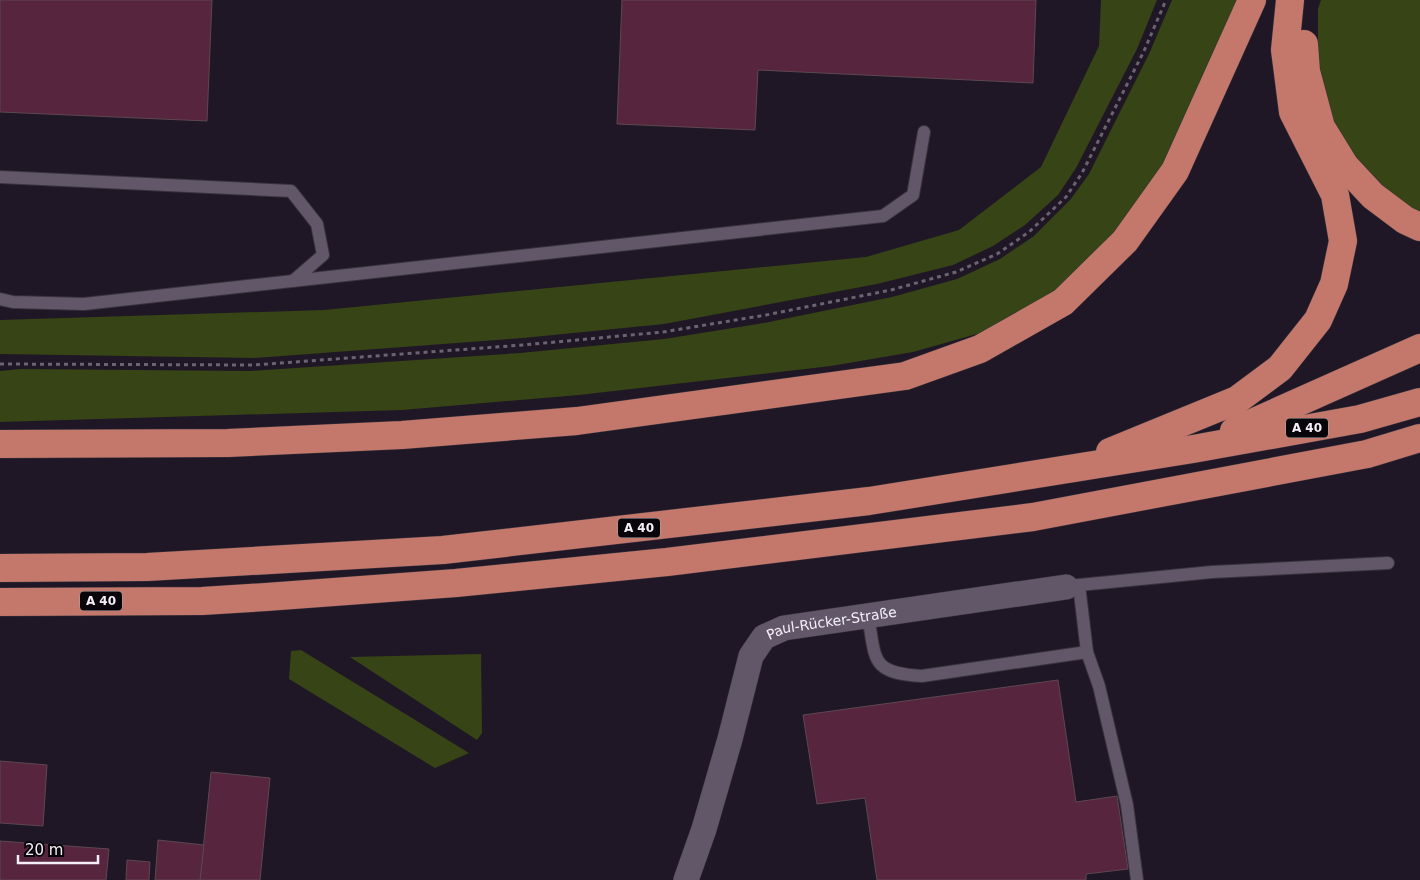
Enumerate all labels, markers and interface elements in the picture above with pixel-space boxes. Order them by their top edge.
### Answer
road number: A 40 [1286,418,1328,438]
road number: A 40 [618,518,660,538]
road number: A 40 [80,592,122,610]
street label: Paul-Rücker-Straße [764,604,898,643]
scale bar [18,832,98,864]
text: 20 m [25,841,63,859]

